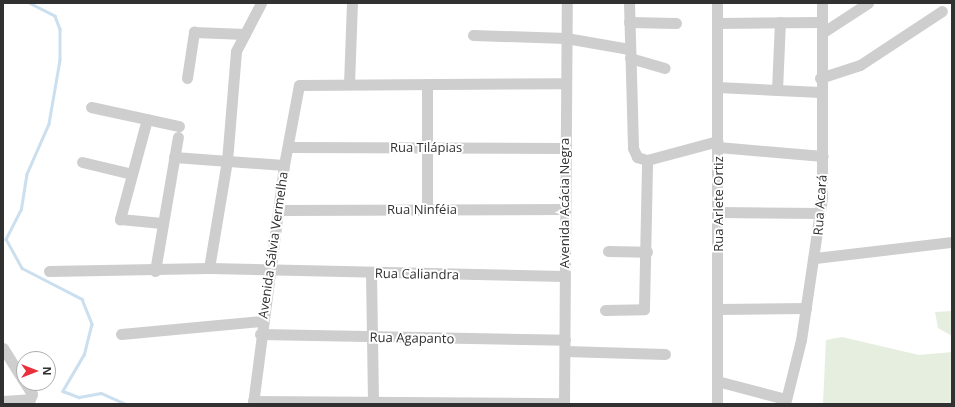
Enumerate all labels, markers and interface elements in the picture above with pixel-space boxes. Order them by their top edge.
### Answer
street label: Avenida Acácia Negra [556,138,572,268]
street label: Rua Tilápias [390,139,462,155]
street label: Rua Arlete Ortiz [710,156,726,252]
street label: Avenida Sálvia Vermelha [255,171,291,319]
street label: Rua Acará [810,174,830,236]
street label: Rua Ninféia [387,201,457,217]
street label: Rua Caliandra [375,265,459,283]
street label: Rua Agapanto [370,329,454,347]
north arrow [16,351,56,391]
text: N [40,367,55,375]

